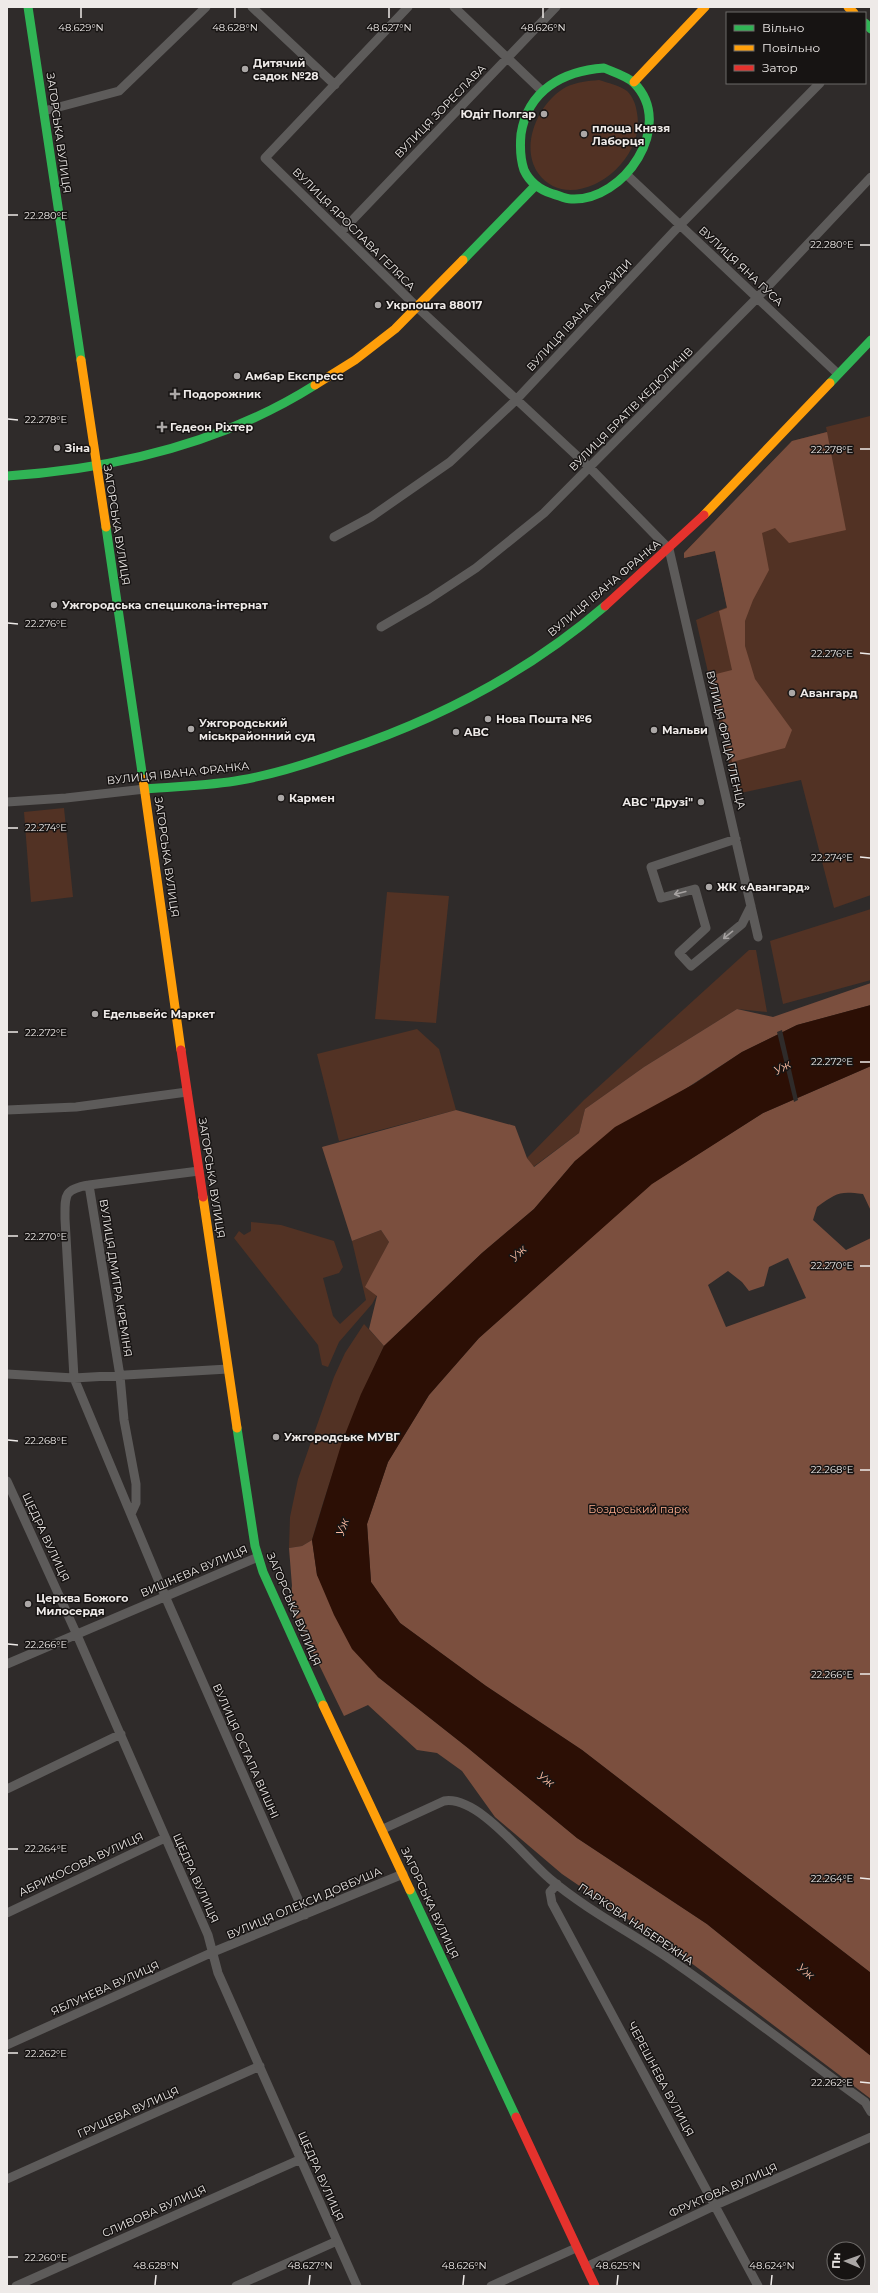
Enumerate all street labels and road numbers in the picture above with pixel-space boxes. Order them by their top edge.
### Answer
street label: ВУЛИЦЯ ЗОРЕСЛАВА [392,61,489,161]
street label: ЗАГОРСЬКА ВУЛИЦЯ [44,72,74,194]
street label: ВУЛИЦЯ ЯРОСЛАВА ГЕЛЯСА [290,165,419,294]
street label: ВУЛИЦЯ ЯНА ГУСА [696,223,787,309]
street label: ВУЛИЦЯ ІВАНА ГАРАЙДИ [523,256,635,374]
street label: ВУЛИЦЯ БРАТІВ КЕДЮЛИЧІВ [566,344,696,474]
street label: ЗАГОРСЬКА ВУЛИЦЯ [101,464,133,586]
street label: ВУЛИЦЯ ІВАНА ФРАНКА [545,536,664,639]
street label: ВУЛИЦЯ ФРІЦА ГЛЕНЦА [703,669,749,812]
street label: ВУЛИЦЯ ІВАНА ФРАНКА [106,758,251,787]
street label: ЗАГОРСЬКА ВУЛИЦЯ [152,796,182,918]
street label: ЗАГОРСЬКА ВУЛИЦЯ [196,1117,228,1239]
street label: ВУЛИЦЯ ДМИТРА КРЕМІНЯ [97,1198,135,1358]
street label: ЩЕДРА ВУЛИЦЯ [19,1490,73,1584]
street label: ВИШНЕВА ВУЛИЦЯ [138,1542,250,1600]
street label: ЗАГОРСЬКА ВУЛИЦЯ [264,1550,324,1668]
street label: ВУЛИЦЯ ОСТАПА ВИШНІ [210,1681,282,1821]
street label: АБРИКОСОВА ВУЛИЦЯ [16,1829,146,1899]
street label: ЩЕДРА ВУЛИЦЯ [170,1831,222,1925]
street label: ЗАГОРСЬКА ВУЛИЦЯ [398,1845,462,1961]
street label: ВУЛИЦЯ ОЛЕКСИ ДОВБУША [224,1864,384,1942]
street label: ПАРКОВА НАБЕРЕЖНА [576,1880,697,1968]
street label: ЯБЛУНЕВА ВУЛИЦЯ [49,1958,161,2018]
street label: ЧЕРЕШНЕВА ВУЛИЦЯ [625,2019,697,2139]
street label: ГРУШЕВА ВУЛИЦЯ [75,2083,181,2141]
street label: ЩЕДРА ВУЛИЦЯ [295,2129,347,2223]
street label: ФРУКТОВА ВУЛИЦЯ [667,2160,779,2220]
street label: СЛИВОВА ВУЛИЦЯ [100,2182,208,2240]

